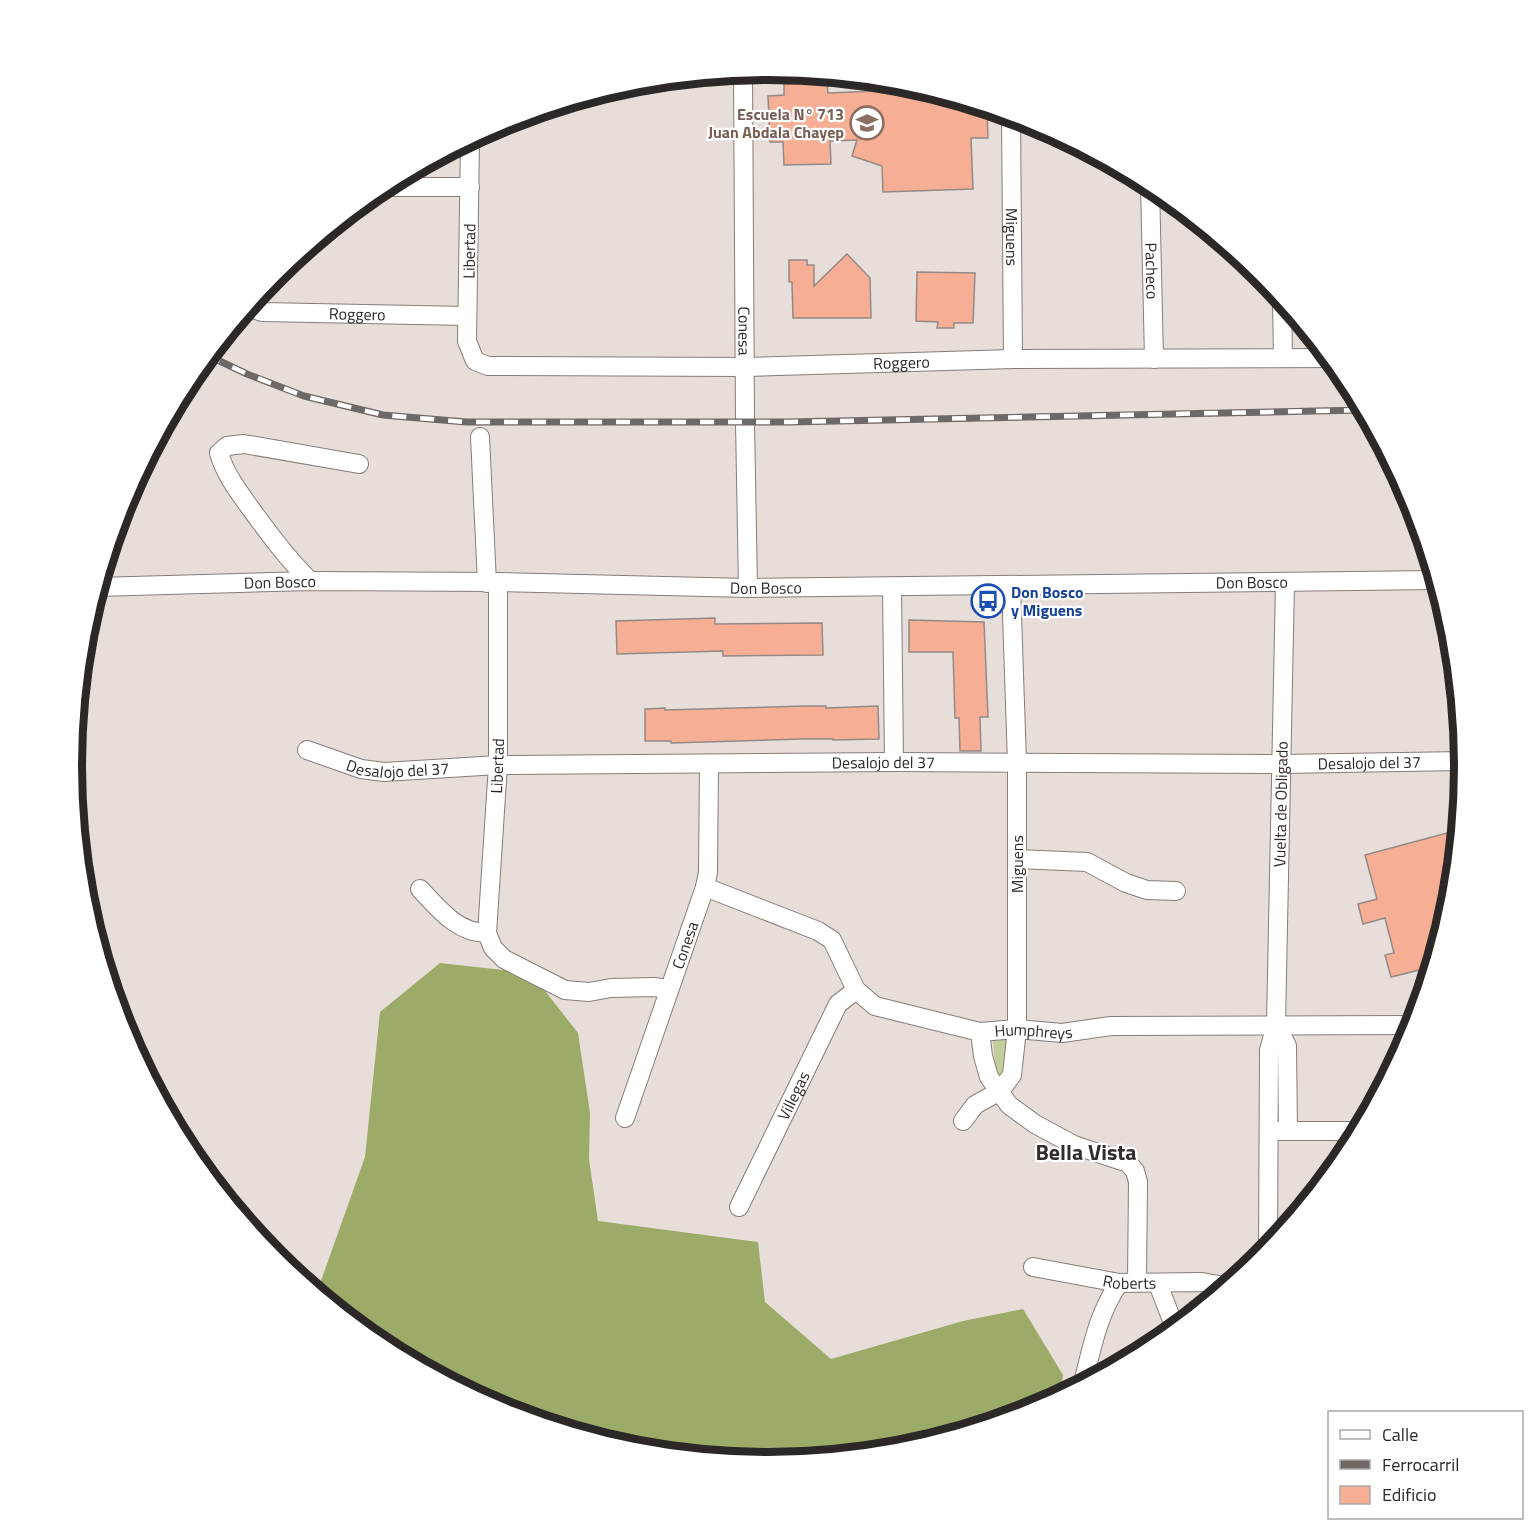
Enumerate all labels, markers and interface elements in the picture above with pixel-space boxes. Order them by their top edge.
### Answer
place label: Escuela N° 713 Juan Abdala Chayep [708,102,844,144]
school or university icon: Escuela N° 713 Juan Abdala Chayep [849,105,885,141]
street label: Miguens [1000,208,1024,266]
street label: Libertad [457,223,481,279]
street label: Pacheco [1139,242,1165,299]
street label: Roggero [329,301,386,326]
street label: Conesa [732,306,757,356]
street label: Roggero [873,349,930,375]
street label: Don Bosco [244,569,316,595]
street label: Don Bosco [1216,570,1288,595]
street label: Don Bosco [730,575,802,600]
place label: Don Bosco y Miguens [1011,580,1083,622]
bus stop icon: Don Bosco y Miguens [970,583,1006,619]
street label: Libertad [484,738,510,794]
street label: Vuelta de Obligado [1267,741,1294,867]
street label: Desalojo del 37 [832,750,935,774]
street label: Desalojo del 37 [1317,750,1421,775]
street label: Desalojo del 37 [343,753,450,784]
street label: Miguens [1005,835,1029,893]
street label: Conesa [666,918,704,972]
street label: Humphreys [994,1017,1074,1045]
street label: Villegas [771,1067,816,1124]
district label: Bella Vista [1035,1135,1137,1169]
street label: Roberts [1101,1268,1156,1295]
legend [1328,1411,1523,1519]
text: Calle [1382,1421,1418,1448]
text: Ferrocarril [1382,1451,1459,1478]
text: Edificio [1382,1481,1436,1508]

